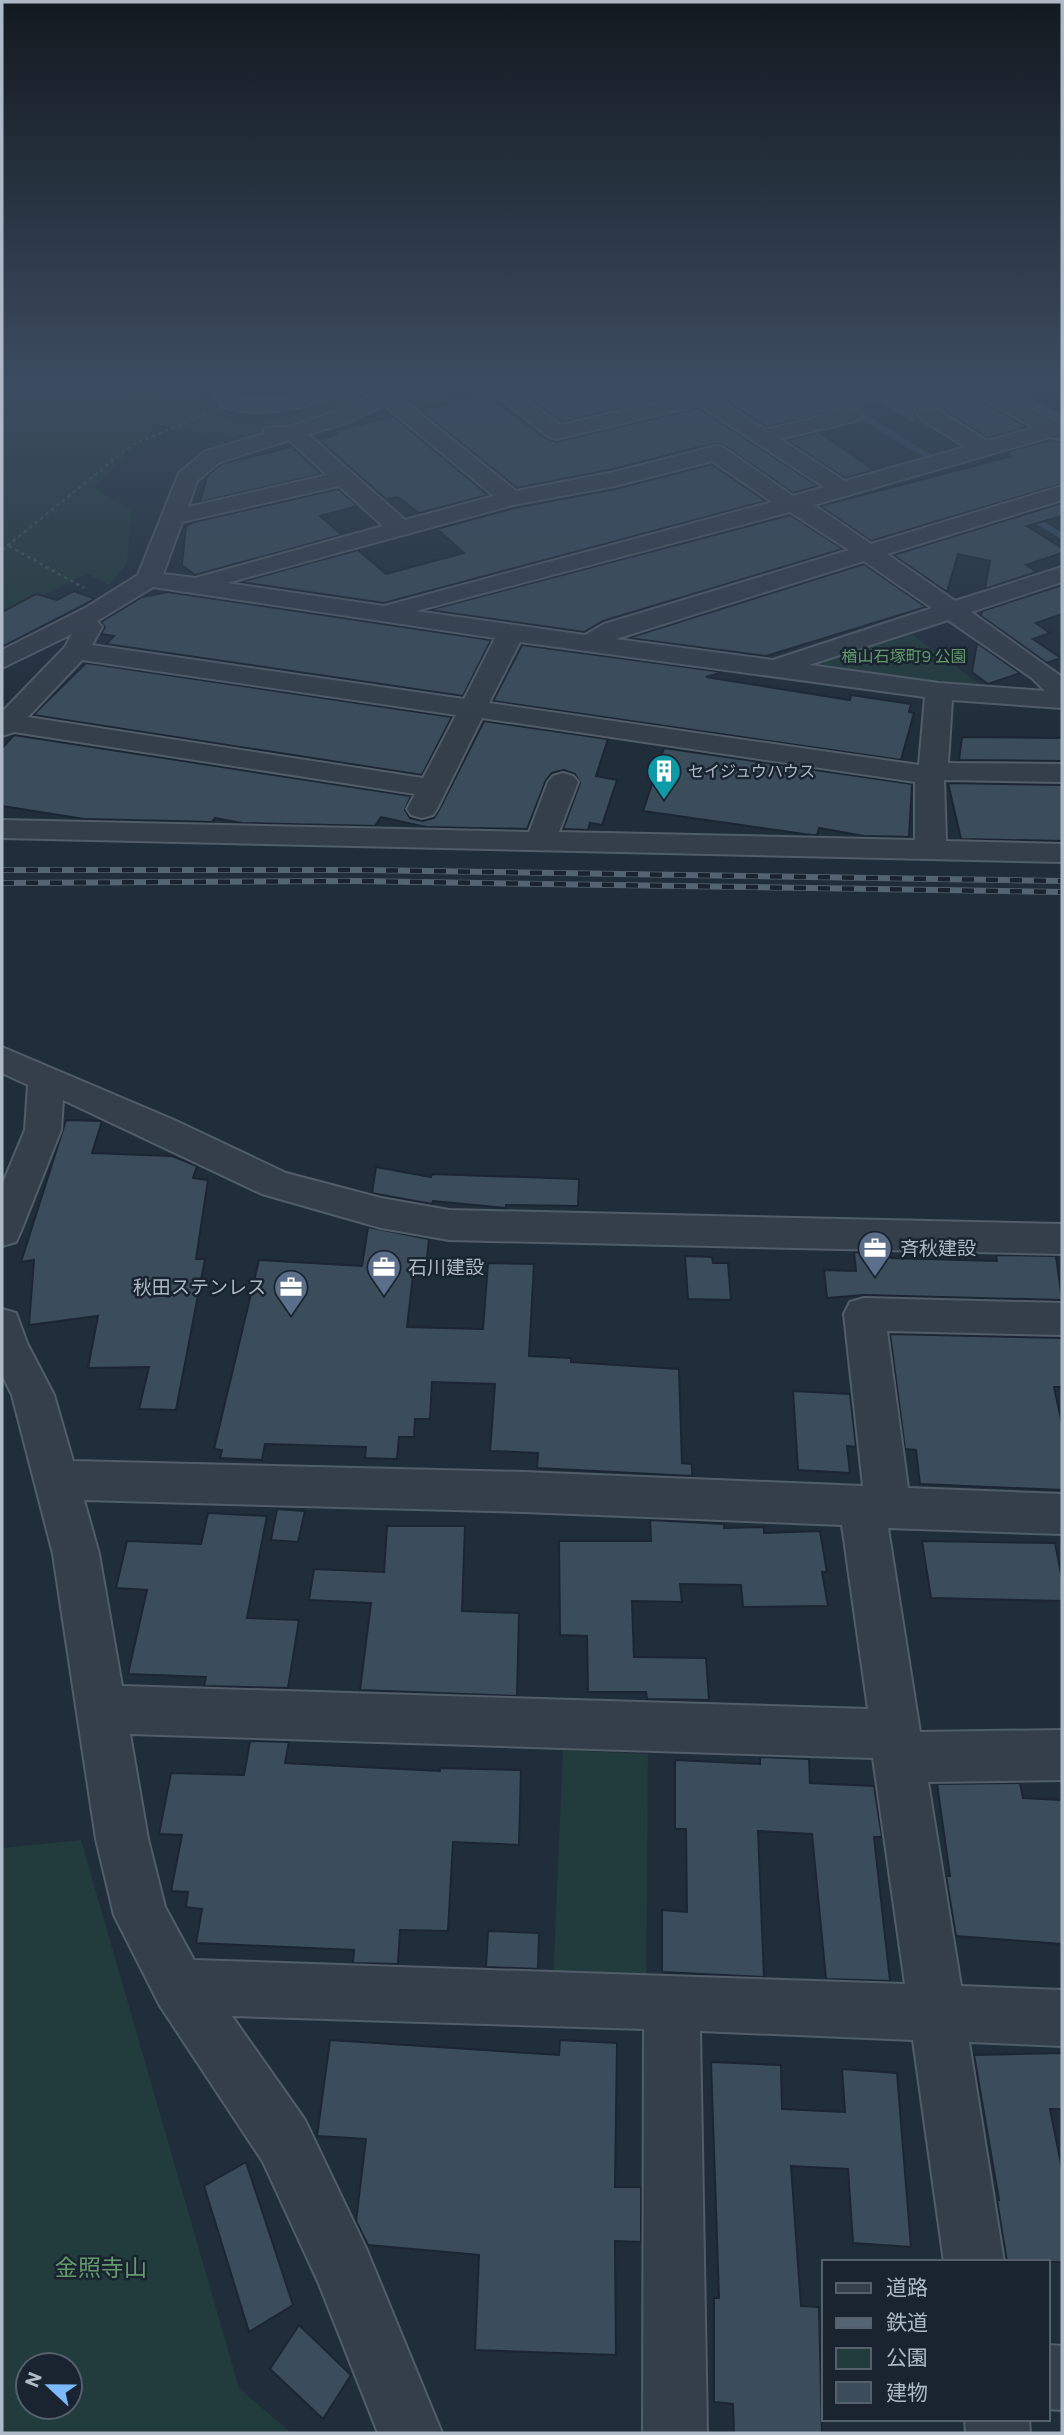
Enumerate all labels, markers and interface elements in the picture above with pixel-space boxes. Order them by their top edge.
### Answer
park label: 楢山石塚町9 公園 [842,646,966,665]
building icon: セイジュウハウス [645,752,683,801]
place label: セイジュウハウス [688,761,815,780]
office icon: 斉秋建設 [856,1229,894,1278]
place label: 斉秋建設 [900,1236,976,1259]
office icon: 石川建設 [365,1248,403,1297]
place label: 石川建設 [408,1255,484,1278]
office icon: 秋田ステンレス [272,1268,310,1317]
place label: 秋田ステンレス [133,1275,266,1298]
park label: 金照寺山 [55,2253,147,2281]
legend [822,2260,1050,2421]
text: 道路 [886,2274,928,2299]
text: 鉄道 [886,2309,928,2334]
text: 公園 [886,2344,928,2369]
north arrow [14,2351,84,2421]
text: N [19,2369,46,2390]
text: 建物 [886,2379,928,2404]

